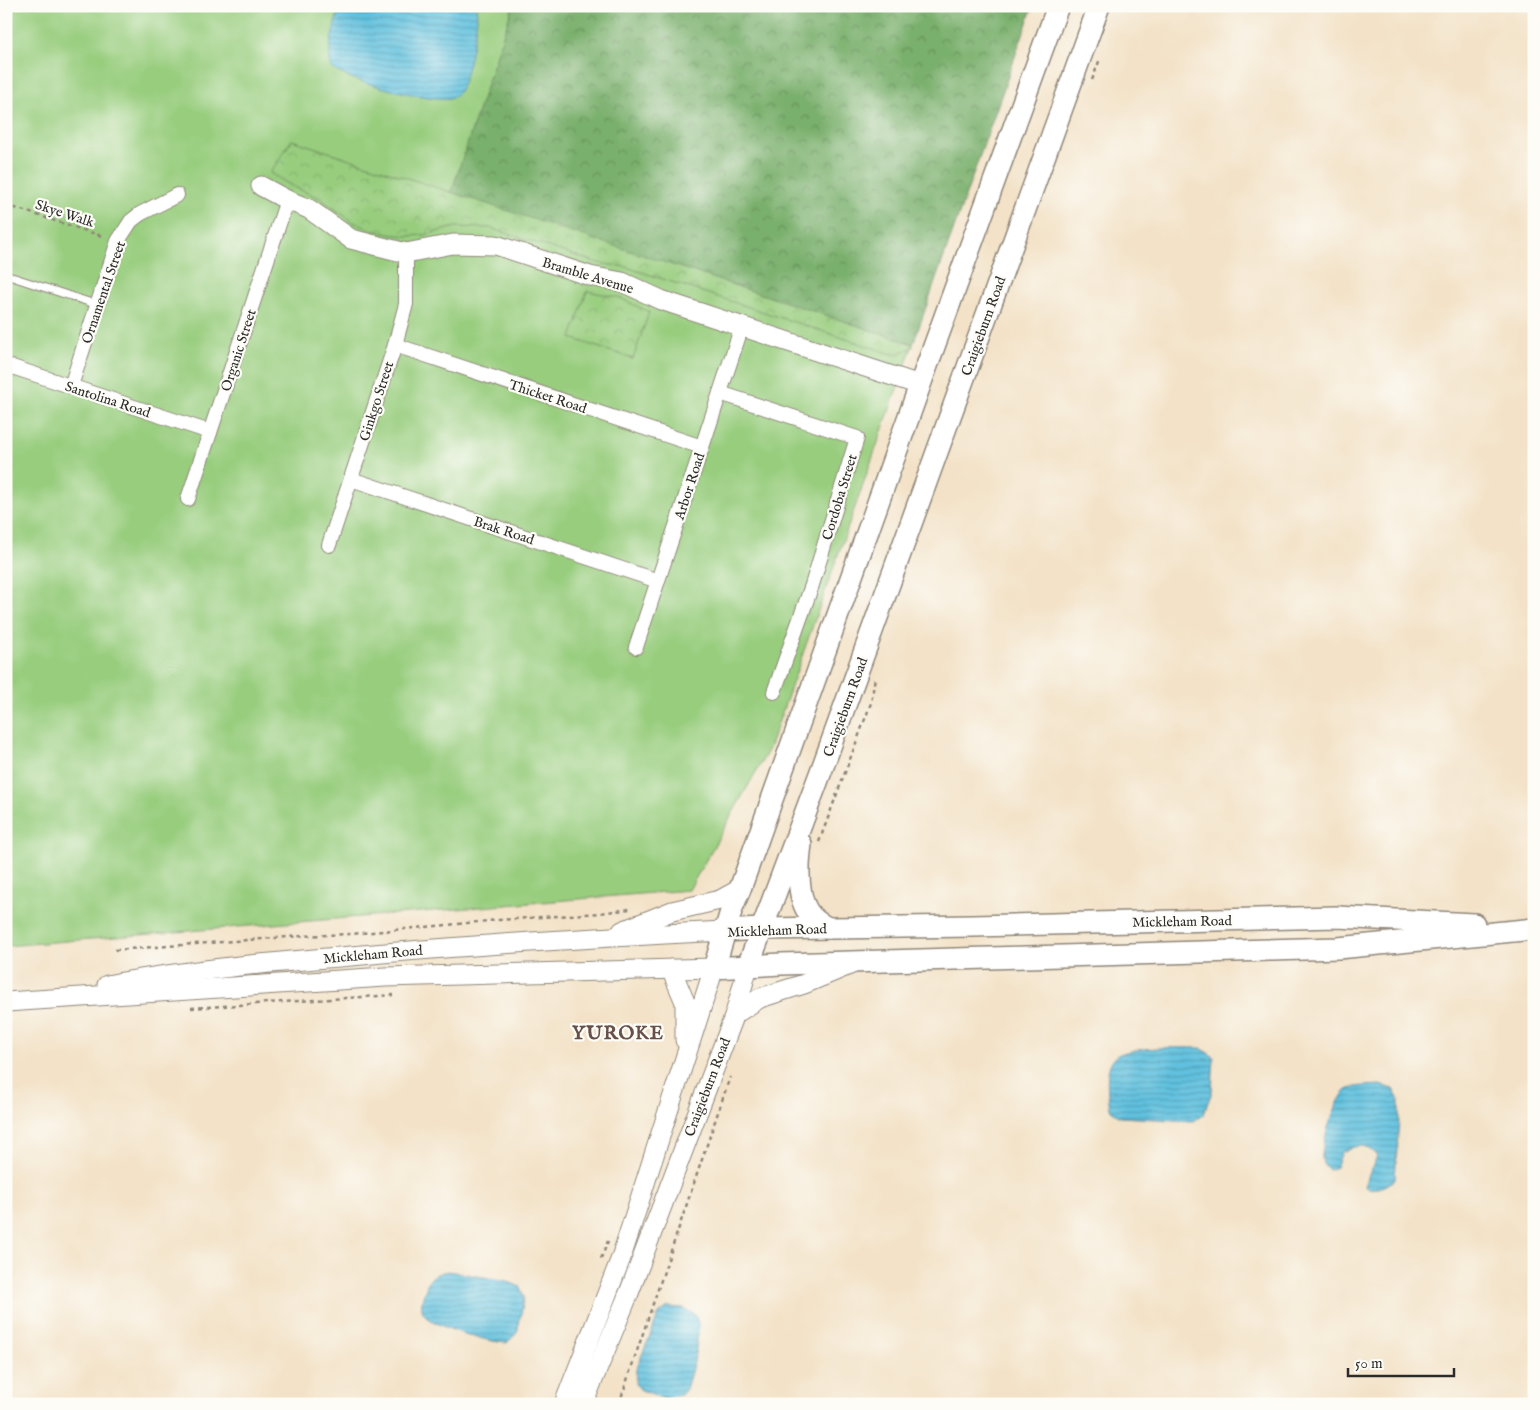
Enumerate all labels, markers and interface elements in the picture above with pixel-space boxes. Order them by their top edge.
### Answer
street label: Skye Walk [33,196,97,232]
street label: Ornamental Street [78,238,130,346]
street label: Bramble Avenue [540,254,636,299]
street label: Craigieburn Road [958,274,1010,379]
street label: Organic Street [217,307,261,394]
street label: Ginkgo Street [356,359,398,443]
street label: Thicket Road [507,376,589,418]
street label: Santolina Road [63,378,153,422]
street label: Arbor Road [670,450,709,523]
street label: Cordoba Street [818,452,862,543]
street label: Brak Road [471,513,537,549]
street label: Craigieburn Road [820,655,872,760]
street label: Mickleham Road [1132,912,1232,932]
street label: Mickleham Road [727,920,828,942]
street label: Mickleham Road [323,942,424,968]
district label: YUROKE [572,1022,664,1046]
street label: Craigieburn Road [681,1035,735,1139]
scale bar [1348,1345,1454,1377]
text: 50 m [1355,1354,1383,1373]

